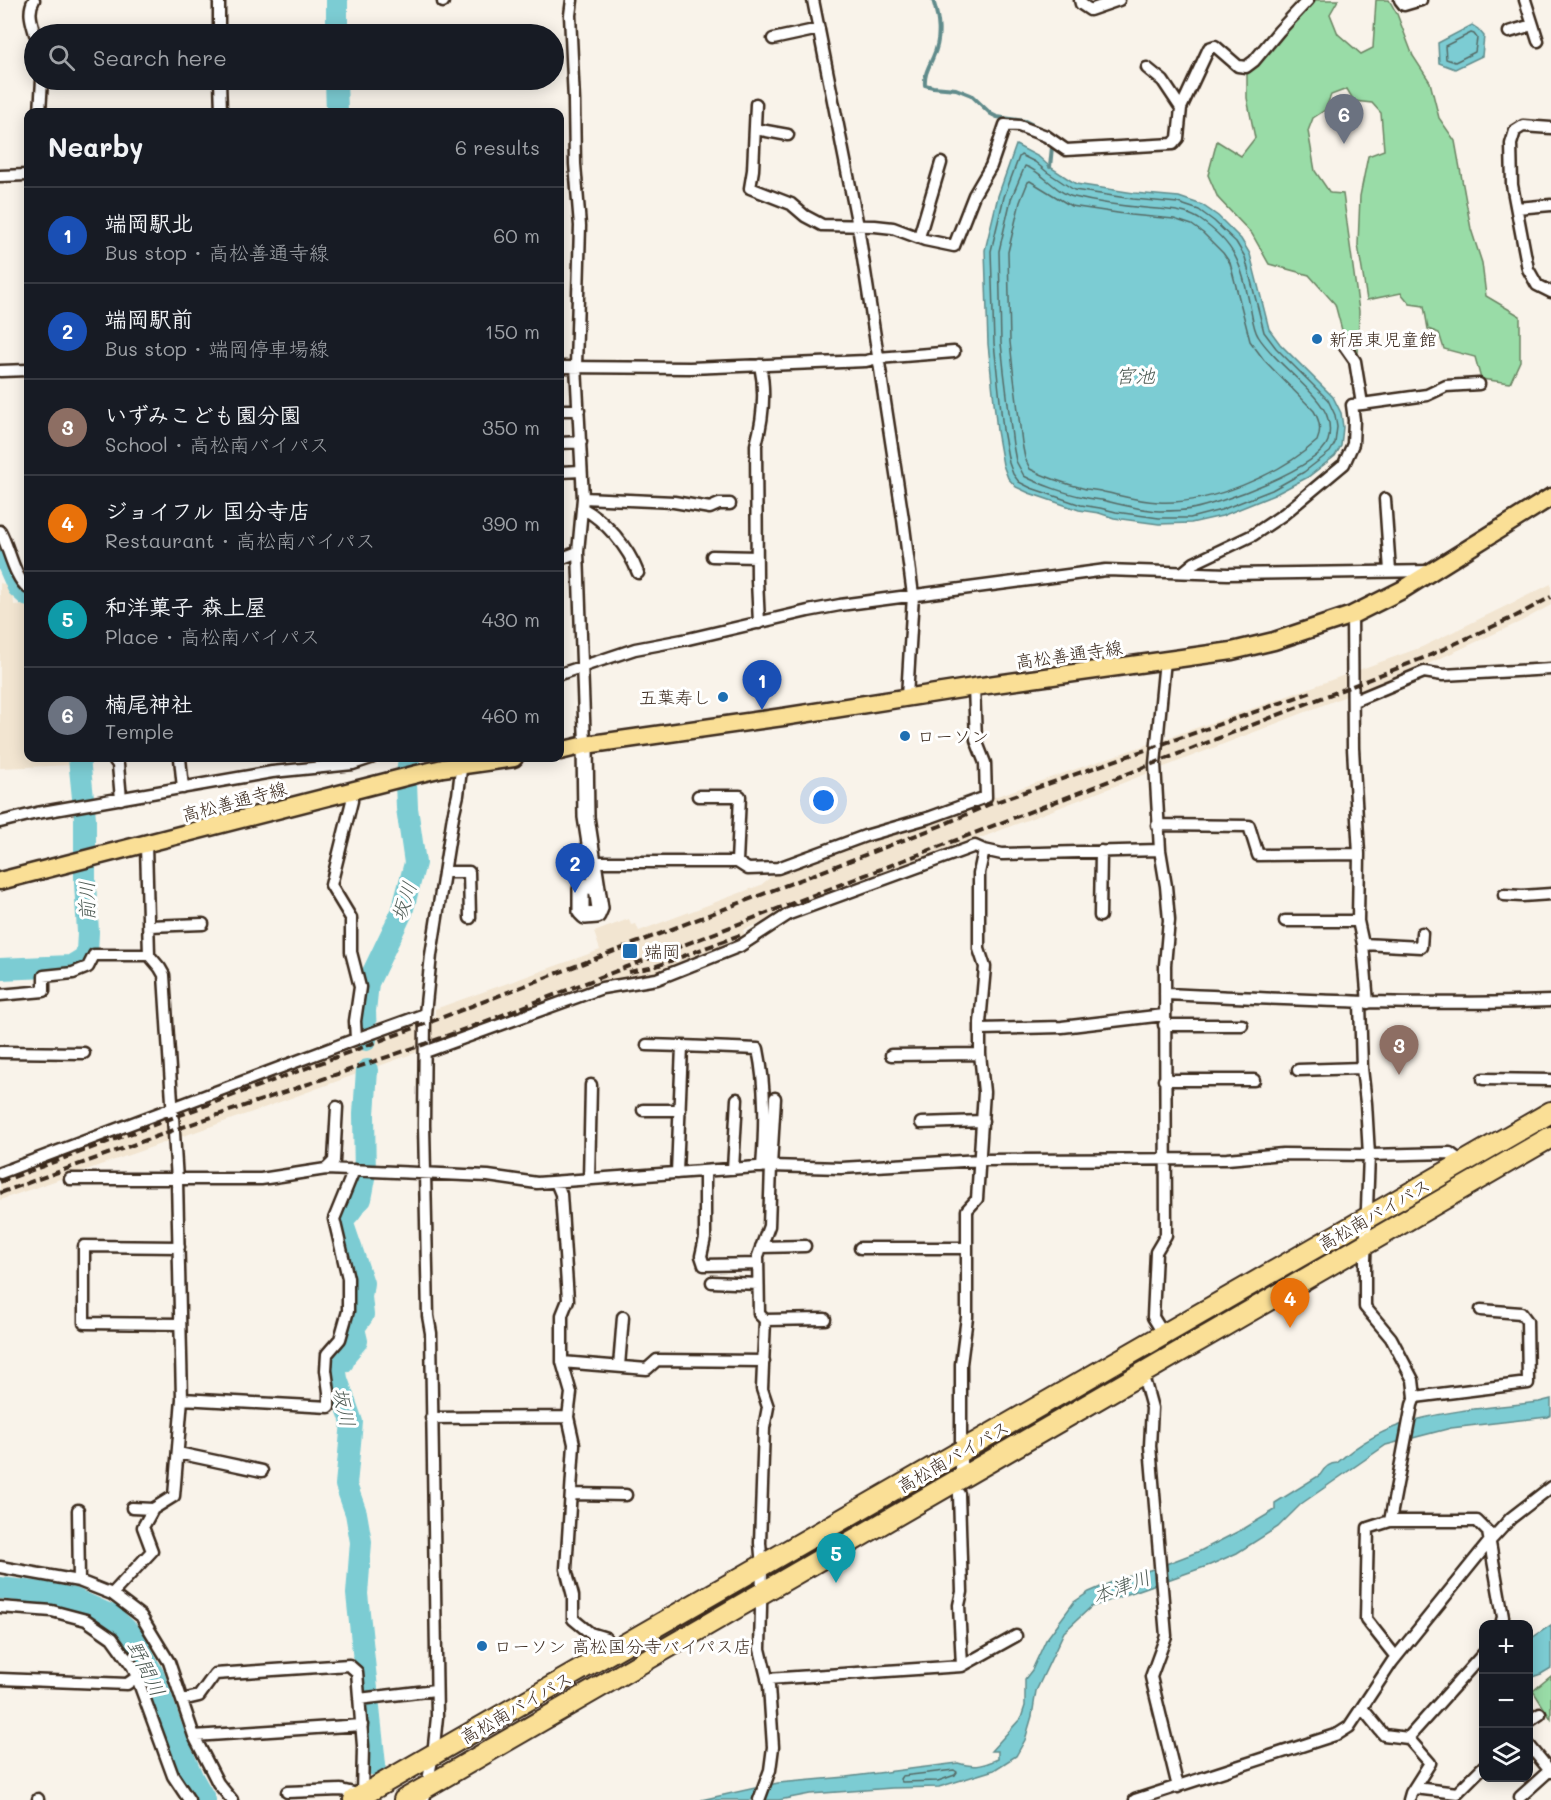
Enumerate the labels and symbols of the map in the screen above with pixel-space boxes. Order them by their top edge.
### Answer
pin: 6 [1324,94,1364,144]
place label: 新居東児童館 [1329,327,1437,351]
marker: 新居東児童館 [1310,332,1324,346]
water label: 宮池 [1115,362,1156,388]
street label: 高松善通寺線 [1014,635,1124,673]
pin: 1 [742,660,782,710]
place label: 五葉寿し [639,685,711,709]
marker: 五葉寿し [716,690,730,704]
place label: ローソン [917,724,989,748]
marker: ローソン [898,729,912,743]
street label: 高松善通寺線 [179,775,289,827]
your location [809,786,838,815]
pin: 2 [556,844,594,893]
water label: 坂川 [384,878,422,924]
water label: 前川 [73,881,99,921]
place label: 端岡 [644,939,680,963]
marker: 端岡 [621,942,639,960]
pin: 3 [1380,1026,1418,1075]
street label: 高松南バイパス [1314,1172,1434,1256]
pin: 4 [1270,1278,1310,1328]
water label: 坂川 [328,1385,362,1429]
street label: 高松南バイパス [893,1414,1013,1498]
pin: 5 [816,1534,856,1583]
water label: 本津川 [1088,1564,1154,1608]
place label: ローソン 高松国分寺バイパス店 [494,1634,751,1658]
water label: 野間川 [122,1635,172,1701]
marker: ローソン 高松国分寺バイパス店 [475,1639,489,1653]
street label: 高松南バイパス [456,1665,576,1749]

